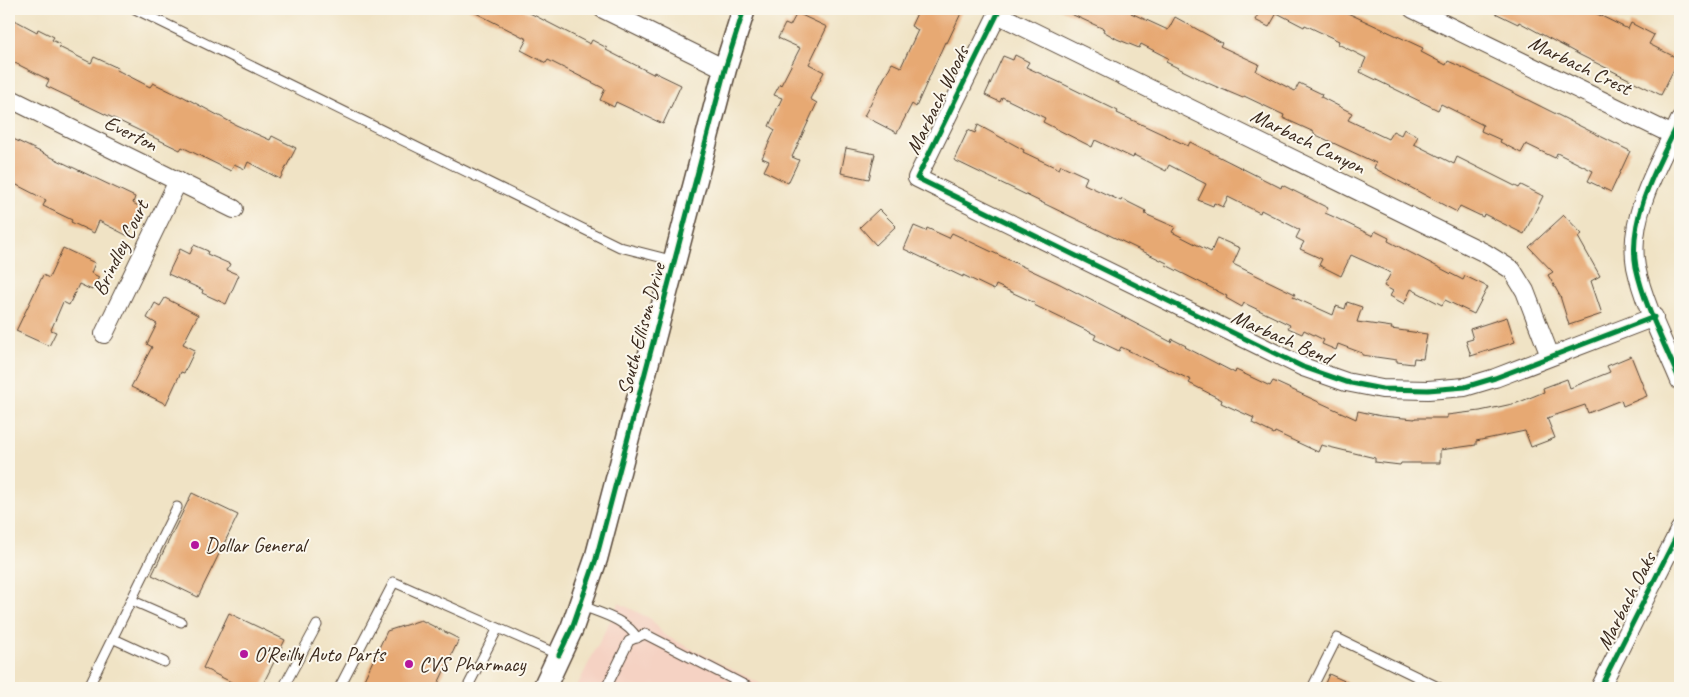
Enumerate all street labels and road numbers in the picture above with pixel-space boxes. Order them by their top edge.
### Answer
street label: Marbach Crest [1525,29,1637,102]
street label: Marbach Woods [900,40,975,158]
street label: Marbach Canyon [1247,102,1370,180]
street label: Everton [100,109,162,157]
street label: Brindley Court [86,194,155,300]
street label: South Ellison Drive [611,258,672,398]
street label: Marbach Bend [1228,303,1339,372]
street label: Marbach Oaks [1590,546,1662,654]

